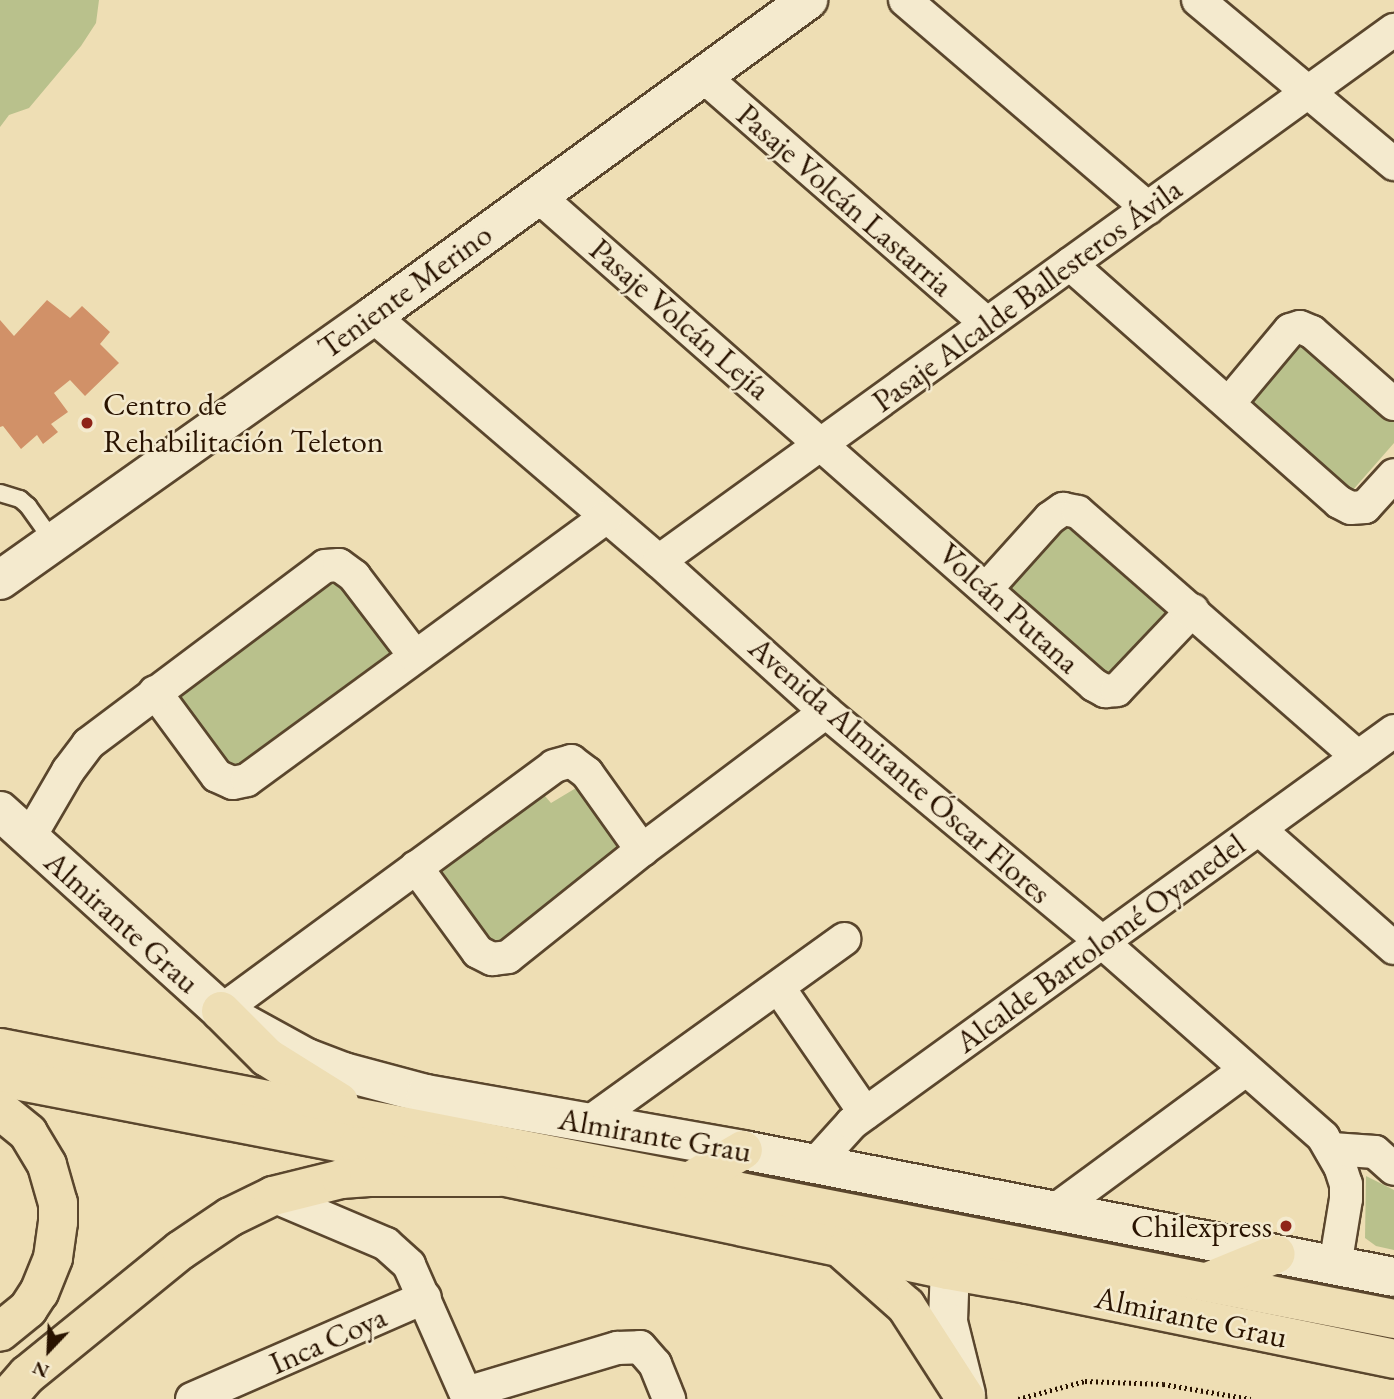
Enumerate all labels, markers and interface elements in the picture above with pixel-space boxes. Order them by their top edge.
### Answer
street label: Pasaje Volcán Lastarria [729,96,961,304]
street label: Pasaje Alcalde Ballesteros Ávila [865,170,1189,420]
street label: Teniente Merino [311,215,499,367]
street label: Pasaje Volcán Lejía [582,230,778,408]
place label: Centro de Rehabilitación Teleton [103,386,384,461]
marker: Centro de Rehabilitación Teleton [77,413,97,433]
street label: Volcán Putana [930,535,1088,681]
street label: Avenida Almirante Óscar Flores [741,628,1059,912]
street label: Alcalde Bartolomé Oyanedel [948,825,1252,1061]
street label: Almirante Grau [37,842,207,1002]
street label: Almirante Grau [555,1099,755,1171]
place label: Chilexpress [1131,1207,1272,1245]
marker: Chilexpress [1278,1218,1294,1234]
street label: Almirante Grau [1091,1278,1291,1356]
street label: Inca Coya [264,1297,392,1383]
north arrow [14,1315,84,1385]
text: N [29,1355,53,1384]

